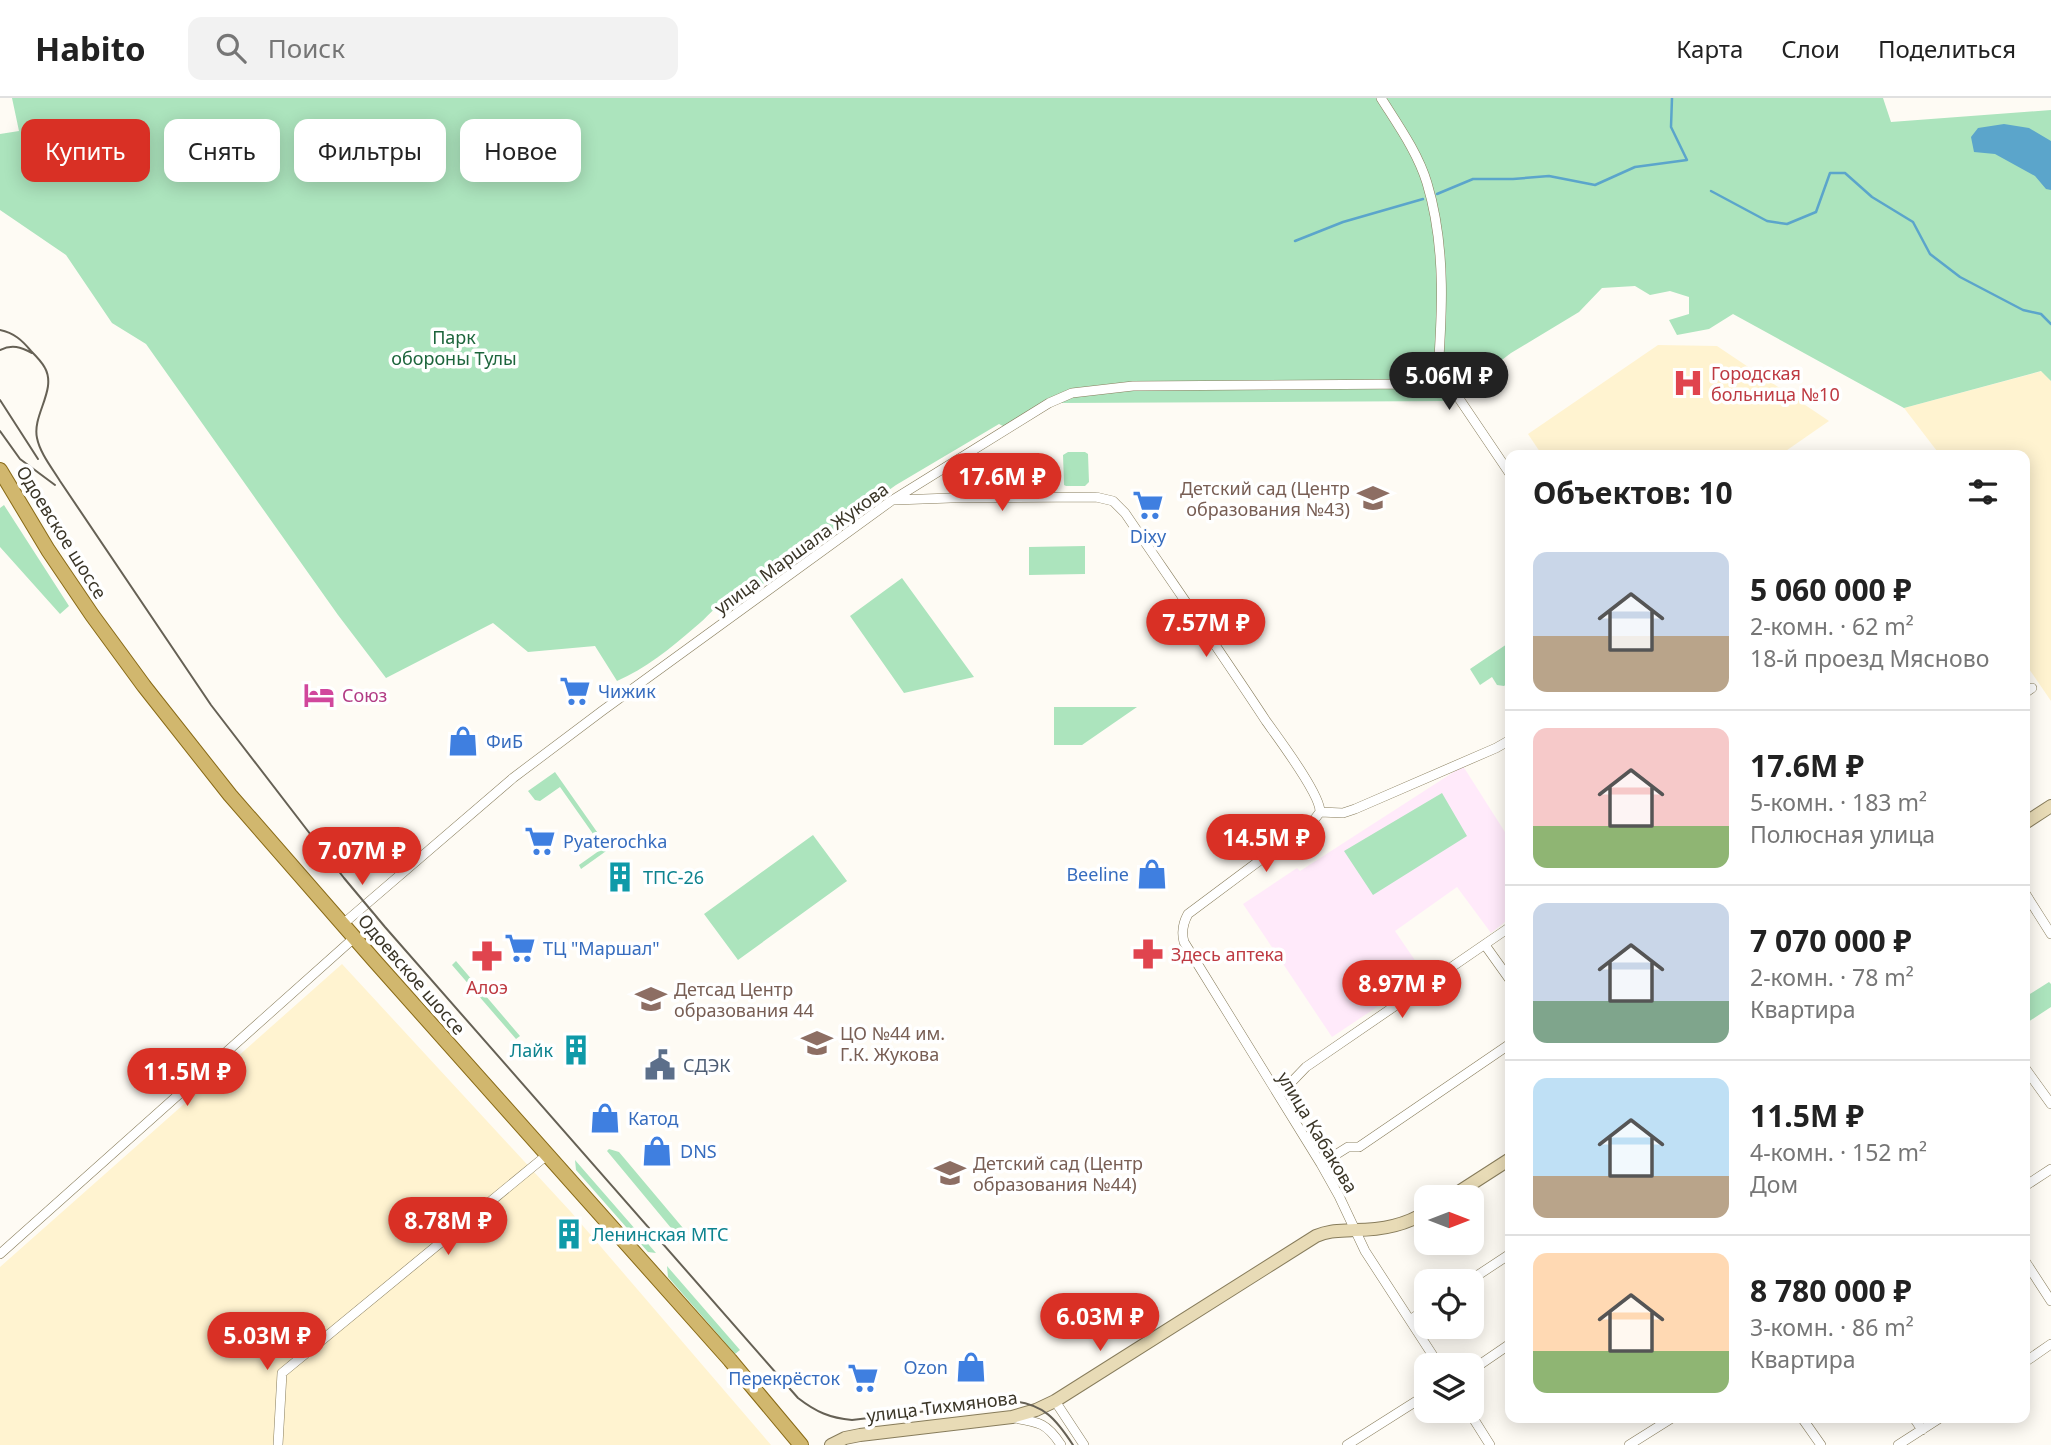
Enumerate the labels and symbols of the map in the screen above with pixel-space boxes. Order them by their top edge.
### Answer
park label: Парк обороны Тулы [391,325,517,370]
pin: 5.06M ₽ [1384,352,1514,412]
place label: Городская больница №10 [1711,361,1840,406]
hospital icon: Городская больница №10 [1671,366,1705,400]
pin: 17.6M ₽ [937,454,1067,513]
street label: Одоевское шоссе [11,461,113,603]
place label: Детский сад (Центр образования №43) [1180,476,1350,521]
street label: улица Маршала Жукова [709,477,893,619]
school or university icon: Детский сад (Центр образования №43) [1356,481,1390,515]
supermarket icon: Dixy [1131,488,1165,522]
place label: Dixy [1130,524,1167,548]
pin: 7.57M ₽ [1141,600,1271,659]
supermarket icon: Чижик [558,674,592,708]
hotel icon: Союз [302,678,336,712]
place label: Чижик [598,679,656,703]
place label: Союз [342,683,387,707]
shop icon: ФиБ [446,724,480,758]
place label: ФиБ [486,729,523,753]
pin: 14.5M ₽ [1201,814,1331,874]
supermarket icon: Pyaterochka [523,824,557,858]
pin: 7.07M ₽ [297,828,427,887]
place label: Pyaterochka [563,829,667,853]
shop icon: Beeline [1135,857,1169,891]
building icon: ТПС-26 [603,860,637,894]
place label: Beeline [1066,862,1129,886]
place label: ТПС-26 [643,865,704,889]
street label: Одоевское шоссе [353,909,471,1040]
supermarket icon: ТЦ "Маршал" [503,931,537,965]
place label: ТЦ "Маршал" [543,936,660,960]
pharmacy icon: Здесь аптека [1131,937,1165,971]
pharmacy icon: Алоэ [470,939,504,973]
place label: Здесь аптека [1171,942,1284,966]
pin: 8.97M ₽ [1337,960,1467,1020]
place label: Алоэ [466,975,508,999]
place label: Детсад Центр образования 44 [674,977,814,1022]
school or university icon: Детсад Центр образования 44 [634,982,668,1016]
place label: ЦО №44 им. Г.К. Жукова [840,1021,945,1066]
school or university icon: ЦО №44 им. Г.К. Жукова [800,1026,834,1060]
building icon: Лайк [559,1033,593,1067]
place label: Лайк [510,1038,553,1062]
pin: 11.5M ₽ [122,1048,252,1108]
public building icon: СДЭК [643,1048,677,1082]
place label: СДЭК [683,1053,731,1077]
street label: улица Кабакова [1272,1067,1364,1197]
shop icon: Катод [588,1101,622,1135]
place label: Катод [628,1106,679,1130]
shop icon: DNS [640,1134,674,1168]
place label: DNS [680,1139,717,1163]
place label: Детский сад (Центр образования №44) [973,1151,1143,1196]
school or university icon: Детский сад (Центр образования №44) [933,1156,967,1190]
north arrow [1414,1185,1484,1255]
pin: 8.78M ₽ [383,1198,513,1257]
building icon: Ленинская МТС [552,1217,586,1251]
place label: Ленинская МТС [592,1222,728,1246]
pin: 6.03M ₽ [1035,1294,1165,1353]
pin: 5.03M ₽ [202,1312,332,1372]
shop icon: Ozon [954,1350,988,1384]
place label: Ozon [903,1355,948,1379]
supermarket icon: Перекрёсток [846,1361,880,1395]
place label: Перекрёсток [728,1366,840,1390]
street label: улица Тихмянова [865,1385,1019,1427]

